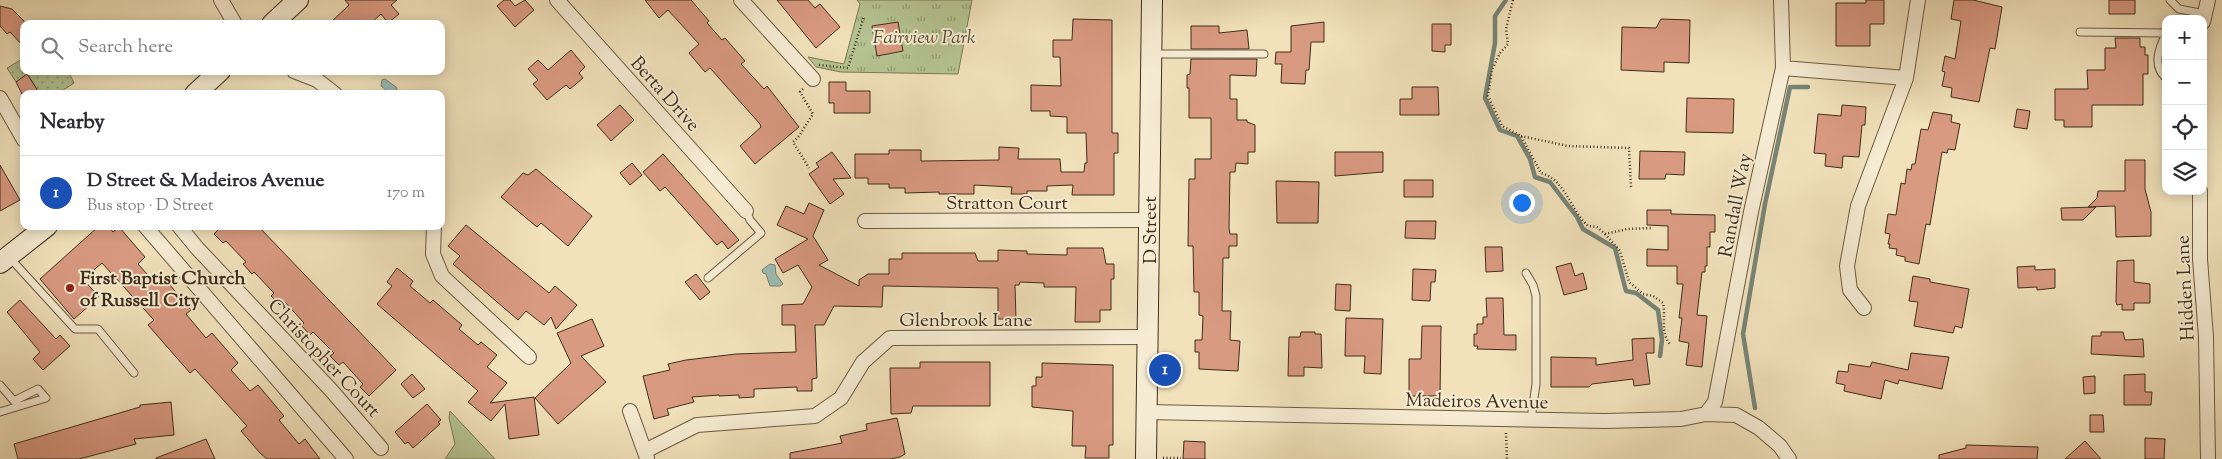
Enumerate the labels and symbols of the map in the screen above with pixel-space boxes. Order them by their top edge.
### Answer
park label: Fairview Park [872,25,976,52]
street label: Berta Drive [623,51,705,138]
street label: Randall Way [1713,151,1760,260]
your location [1509,190,1535,216]
street label: Stratton Court [946,191,1068,218]
street label: D Street [1138,195,1165,264]
street label: Hidden Lane [2170,234,2203,341]
place label: First Baptist Church of Russell City [80,266,246,315]
marker: First Baptist Church of Russell City [64,282,76,294]
street label: Christopher Court [261,293,386,425]
street label: Glenbrook Lane [899,308,1033,335]
pin: 1 [1149,351,1181,389]
street label: Madeiros Avenue [1405,388,1549,417]

